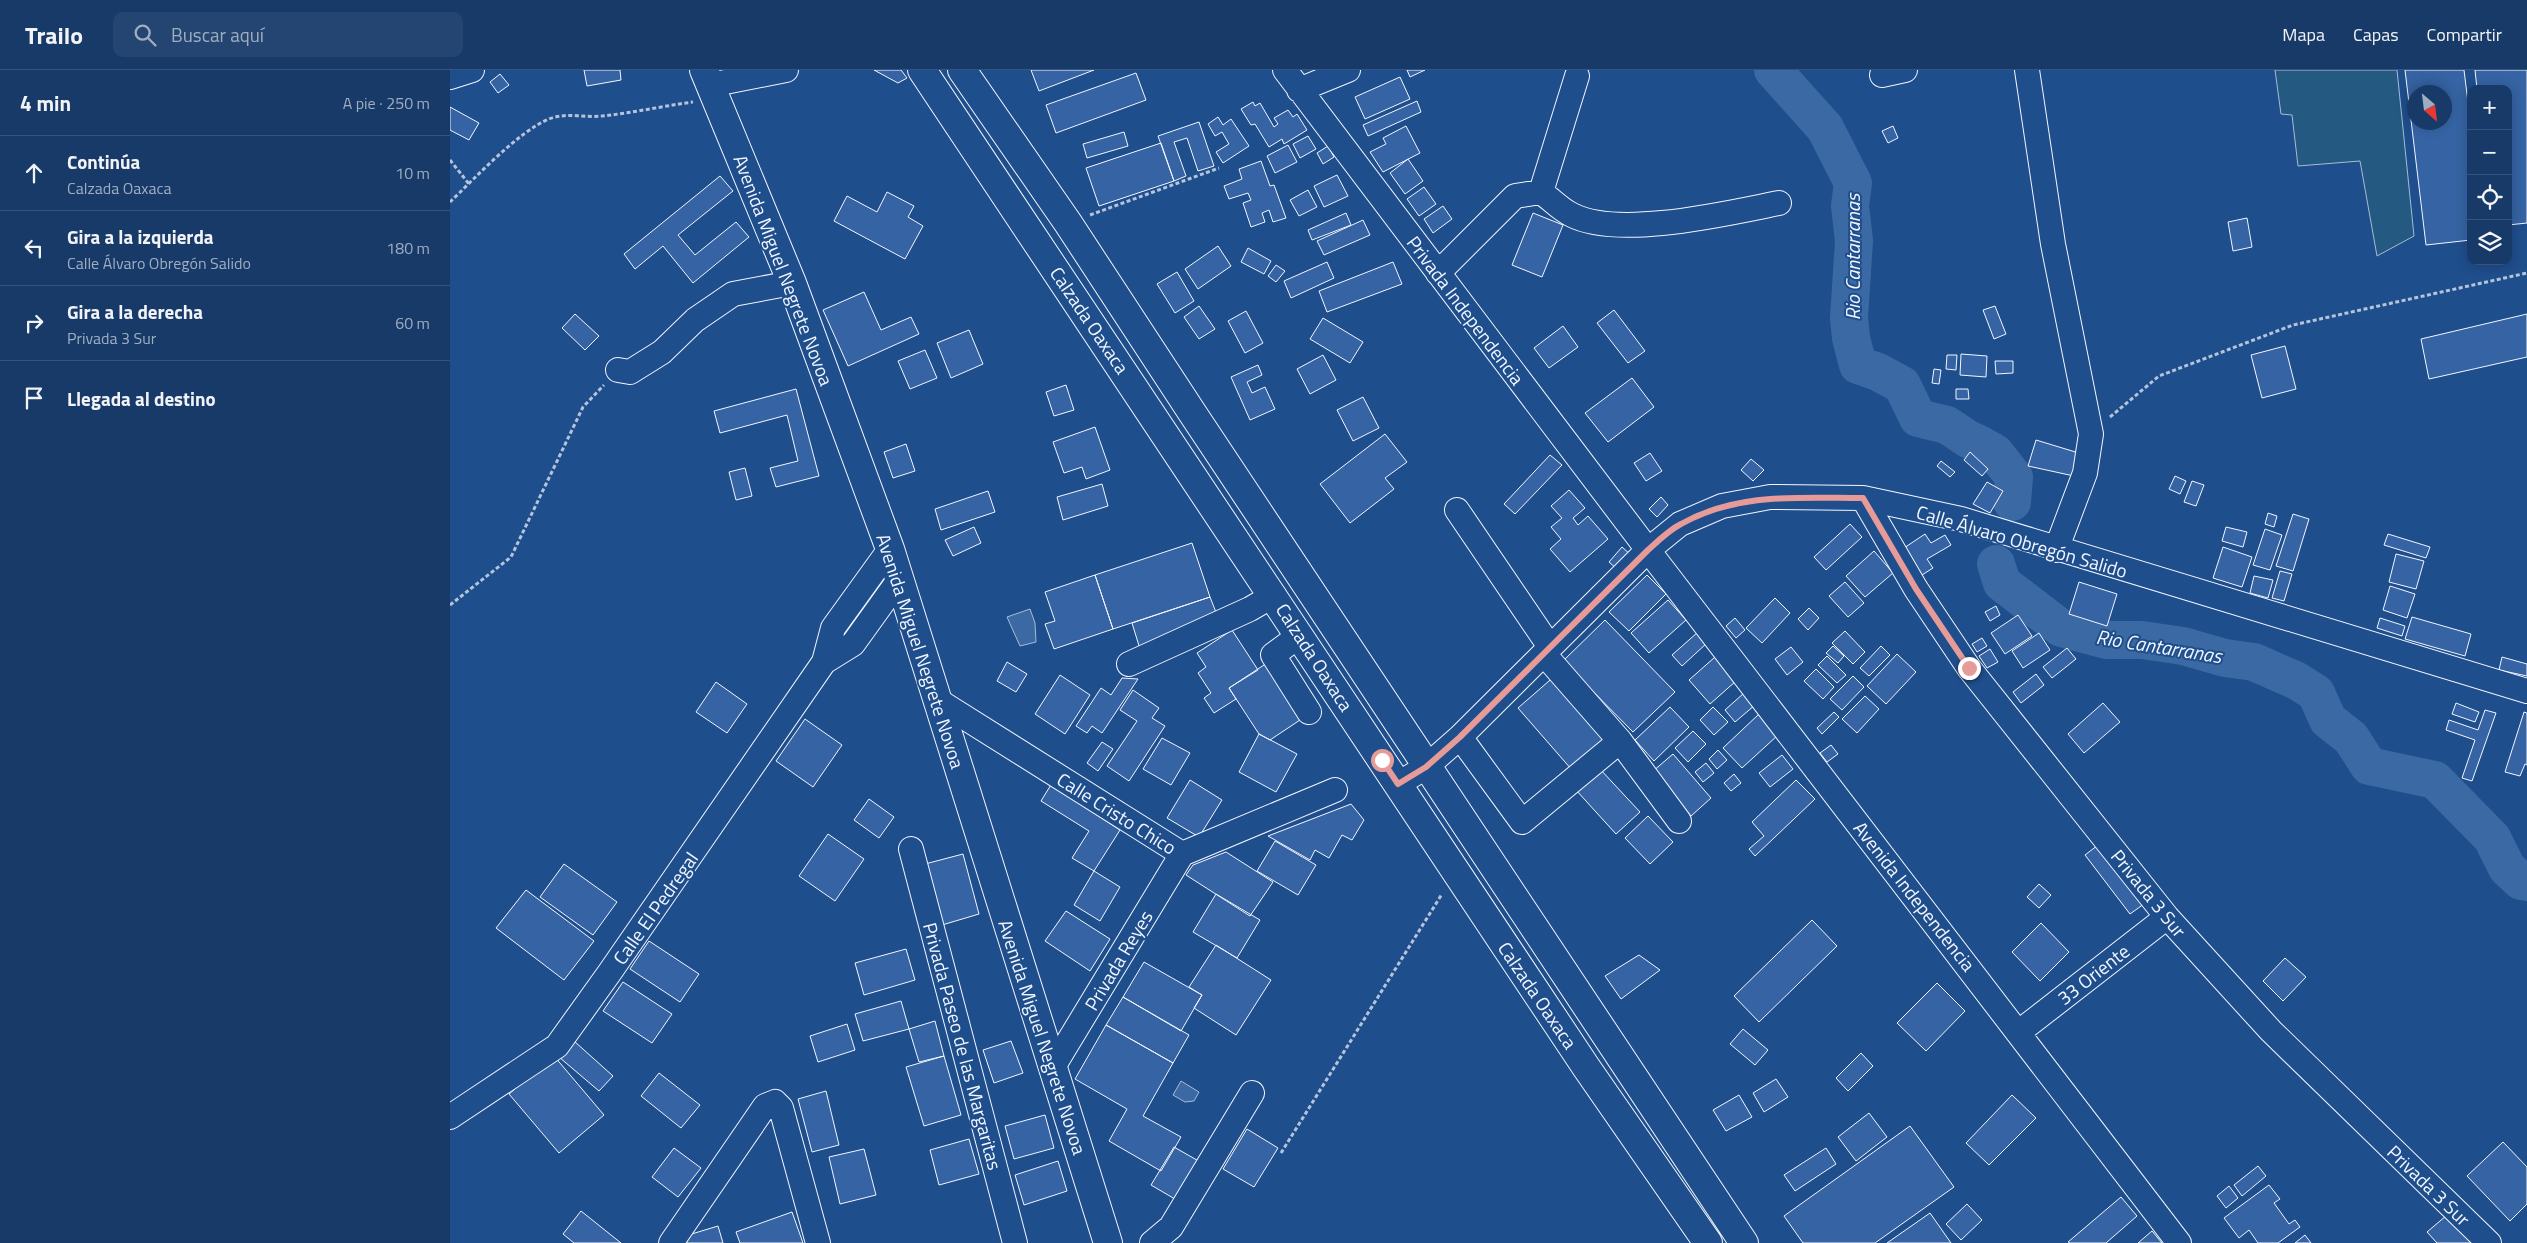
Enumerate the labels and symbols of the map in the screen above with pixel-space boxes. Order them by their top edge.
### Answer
north arrow [2407,85,2452,130]
street label: Avenida Miguel Negrete Novoa [726,150,842,390]
water label: Rio Cantarranas [1837,192,1868,320]
street label: Privada Independencia [1400,229,1532,391]
street label: Calzada Oaxaca [1043,260,1137,380]
street label: Calle Álvaro Obregón Salido [1913,497,2131,585]
street label: Avenida Miguel Negrete Novoa [869,530,973,773]
street label: Calzada Oaxaca [1269,597,1361,717]
water label: Rio Cantarranas [2094,621,2225,671]
route end [1958,657,1981,680]
route start [1371,749,1394,772]
street label: Calle Cristo Chico [1052,765,1182,861]
street label: Avenida Independencia [1847,815,1983,978]
street label: Privada 3 Sur [2104,843,2194,944]
street label: Calle El Pedregal [605,846,705,970]
street label: Privada Reyes [1077,904,1160,1016]
street label: Avenida Miguel Negrete Novoa [991,916,1095,1159]
street label: Privada Paseo de las Margaritas [916,919,1010,1173]
street label: Calzada Oaxaca [1491,935,1585,1055]
street label: 33 Oriente [2051,936,2135,1012]
street label: Privada 3 Sur [2381,1138,2478,1233]

